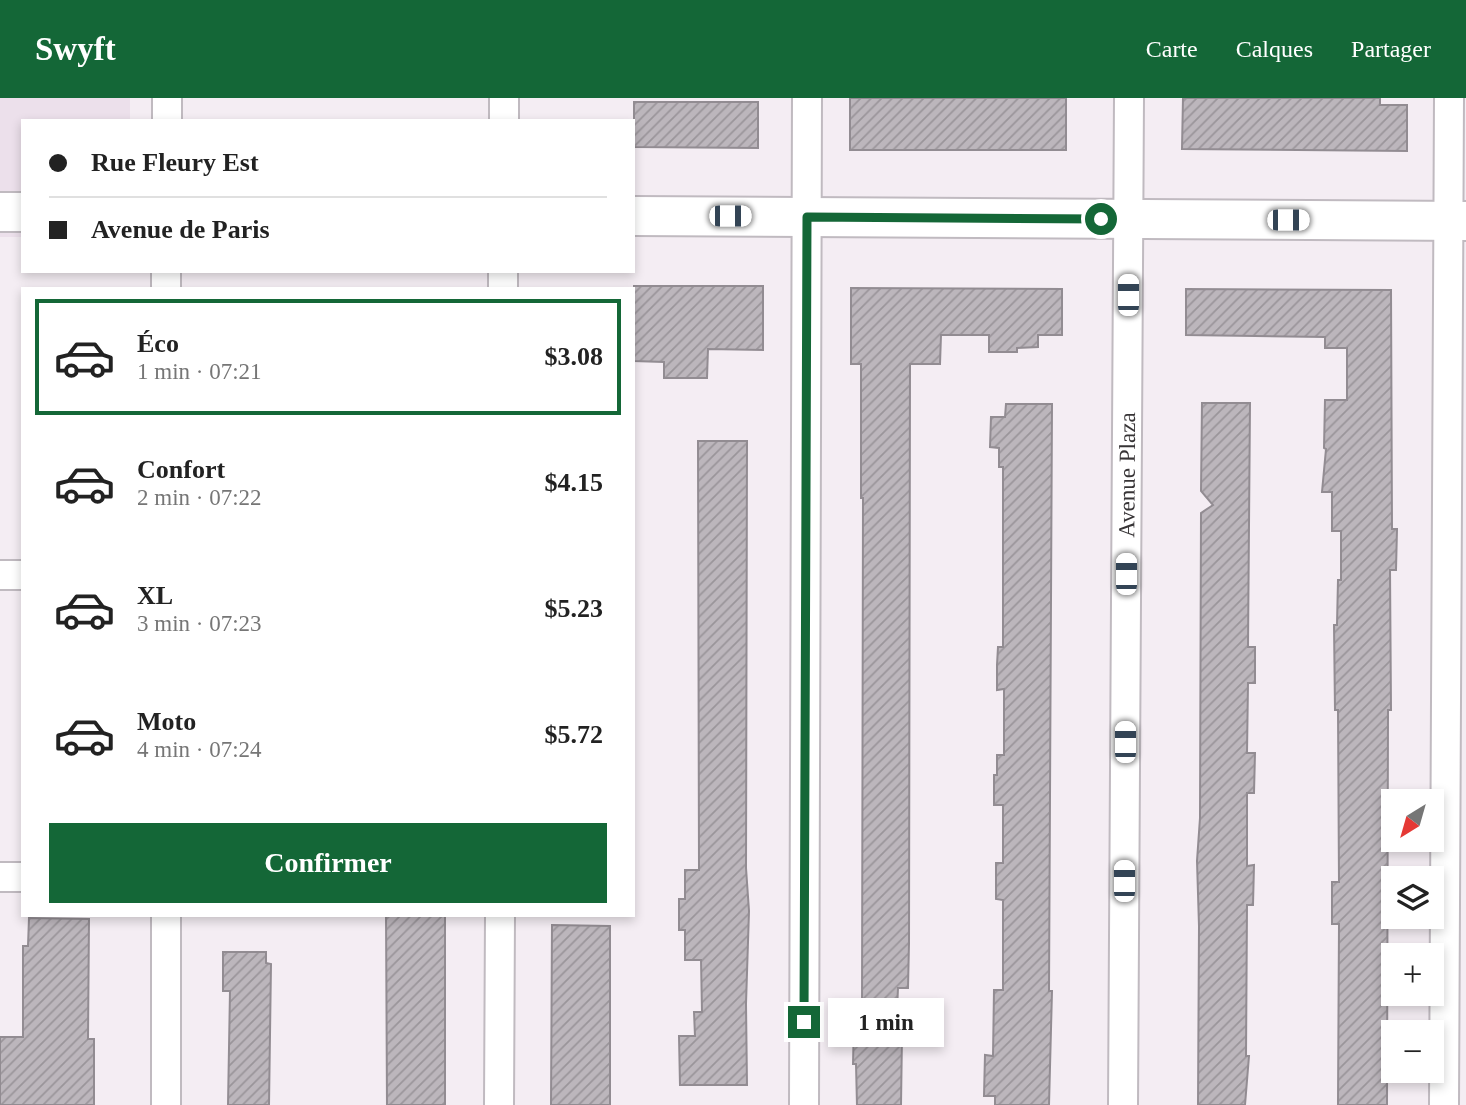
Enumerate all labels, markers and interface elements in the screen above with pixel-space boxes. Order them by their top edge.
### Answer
text: Swyft [35,31,116,67]
text: Carte [1146,36,1198,62]
text: Calques [1236,36,1313,62]
text: Partager [1351,36,1431,62]
text: Rue Fleury Est [91,148,259,177]
route start [1085,203,1117,235]
car [710,206,752,227]
car [1268,210,1310,231]
text: Avenue de Paris [91,215,270,244]
car [1118,274,1139,316]
icon: car [53,326,116,389]
text: Éco [137,329,179,358]
text: $3.08 [545,342,603,371]
text: 1 min · 07:21 [137,359,262,384]
street label: Avenue Plaza [1114,412,1140,538]
icon: car [53,452,116,515]
text: Confort [137,455,225,484]
text: $4.15 [545,468,603,497]
text: 2 min · 07:22 [137,485,262,510]
car [1116,553,1137,595]
icon: car [53,578,116,641]
text: XL [137,581,173,610]
text: $5.23 [545,594,603,623]
text: 3 min · 07:23 [137,611,262,636]
icon: car [53,704,116,767]
text: Moto [137,707,196,736]
text: $5.72 [545,720,603,749]
car [1115,721,1136,763]
text: 4 min · 07:24 [137,737,262,762]
north arrow [1381,789,1444,852]
map controls [1381,789,1444,1083]
button: Confirmer [49,823,607,903]
car [1114,860,1135,902]
button: layers [1381,866,1444,929]
button: + [1381,943,1444,1006]
callout: 1 min [828,998,944,1046]
route end [788,1006,820,1038]
text: 1 min [858,1010,914,1035]
button: − [1381,1020,1444,1083]

